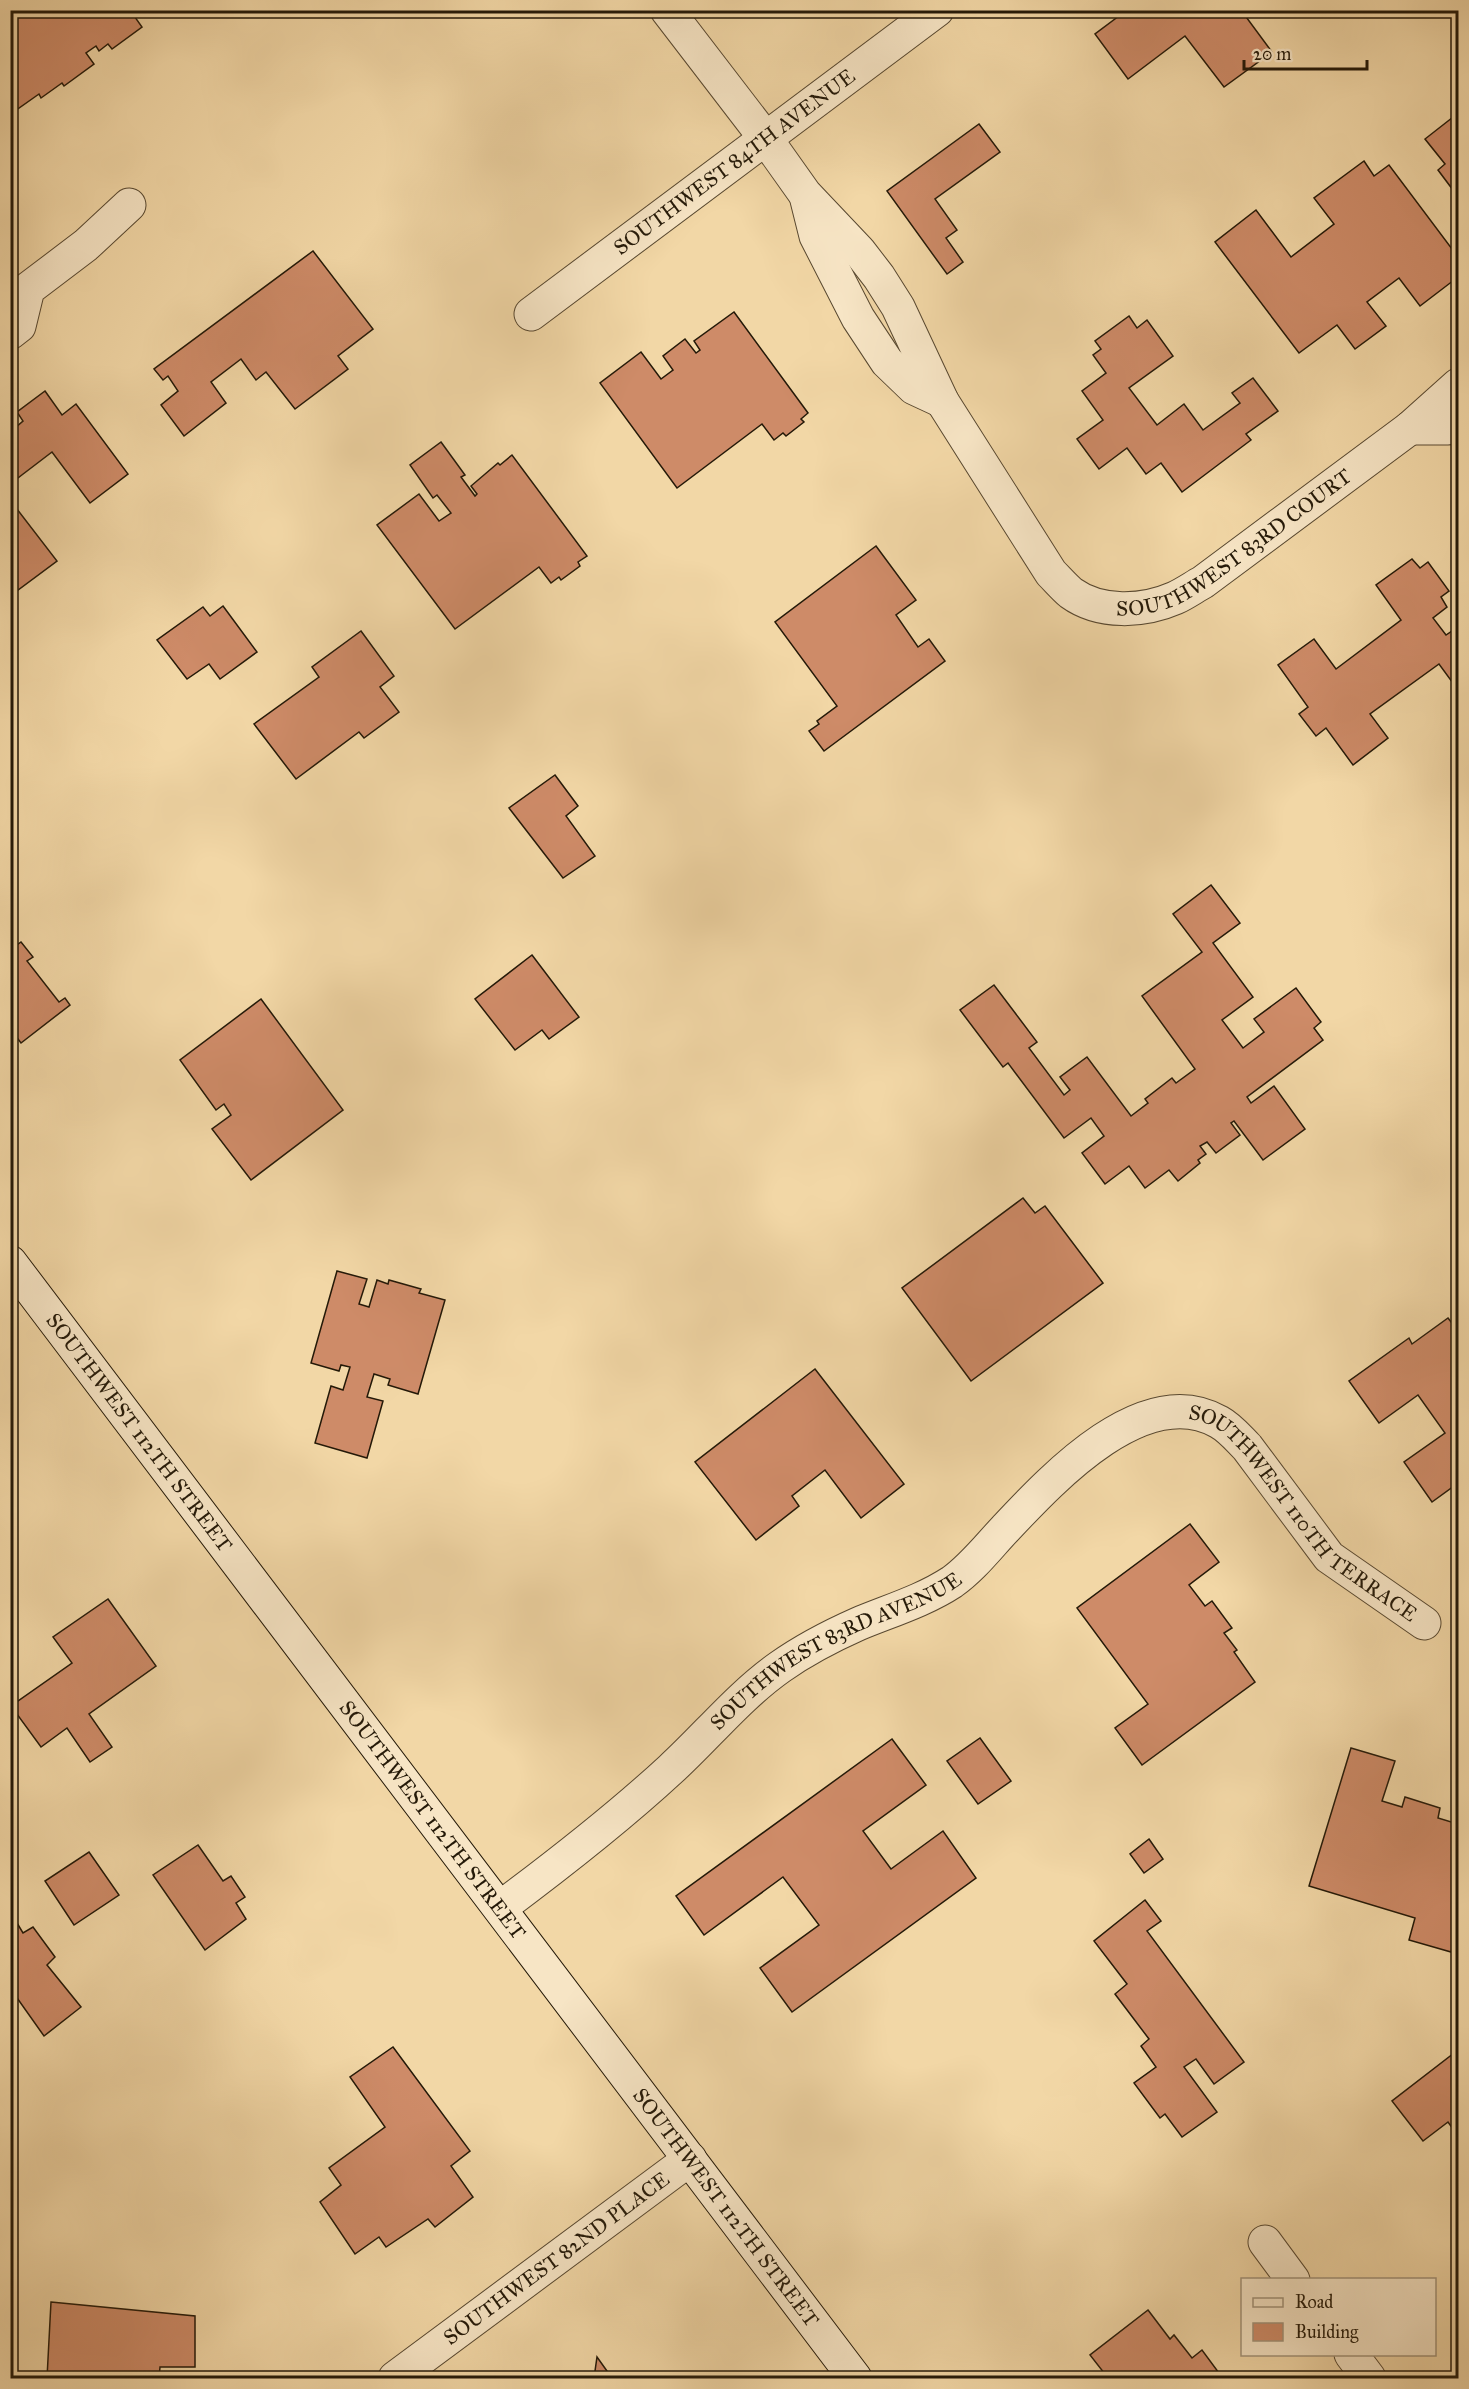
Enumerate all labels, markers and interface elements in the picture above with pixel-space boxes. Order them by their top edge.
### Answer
scale bar [1244,33,1367,71]
text: 20 m [1253,43,1291,65]
street label: SOUTHWEST 84TH AVENUE [609,63,860,260]
street label: SOUTHWEST 83RD COURT [1116,463,1357,622]
street label: SOUTHWEST 112TH STREET [40,1308,238,1557]
street label: SOUTHWEST 110TH TERRACE [1187,1399,1422,1627]
street label: SOUTHWEST 83RD AVENUE [705,1566,967,1736]
street label: SOUTHWEST 112TH STREET [334,1695,531,1945]
street label: SOUTHWEST 112TH STREET [627,2083,825,2332]
street label: SOUTHWEST 82ND PLACE [438,2166,674,2351]
legend [1241,2278,1436,2356]
text: Road [1295,2291,1333,2313]
text: Building [1295,2321,1359,2344]

